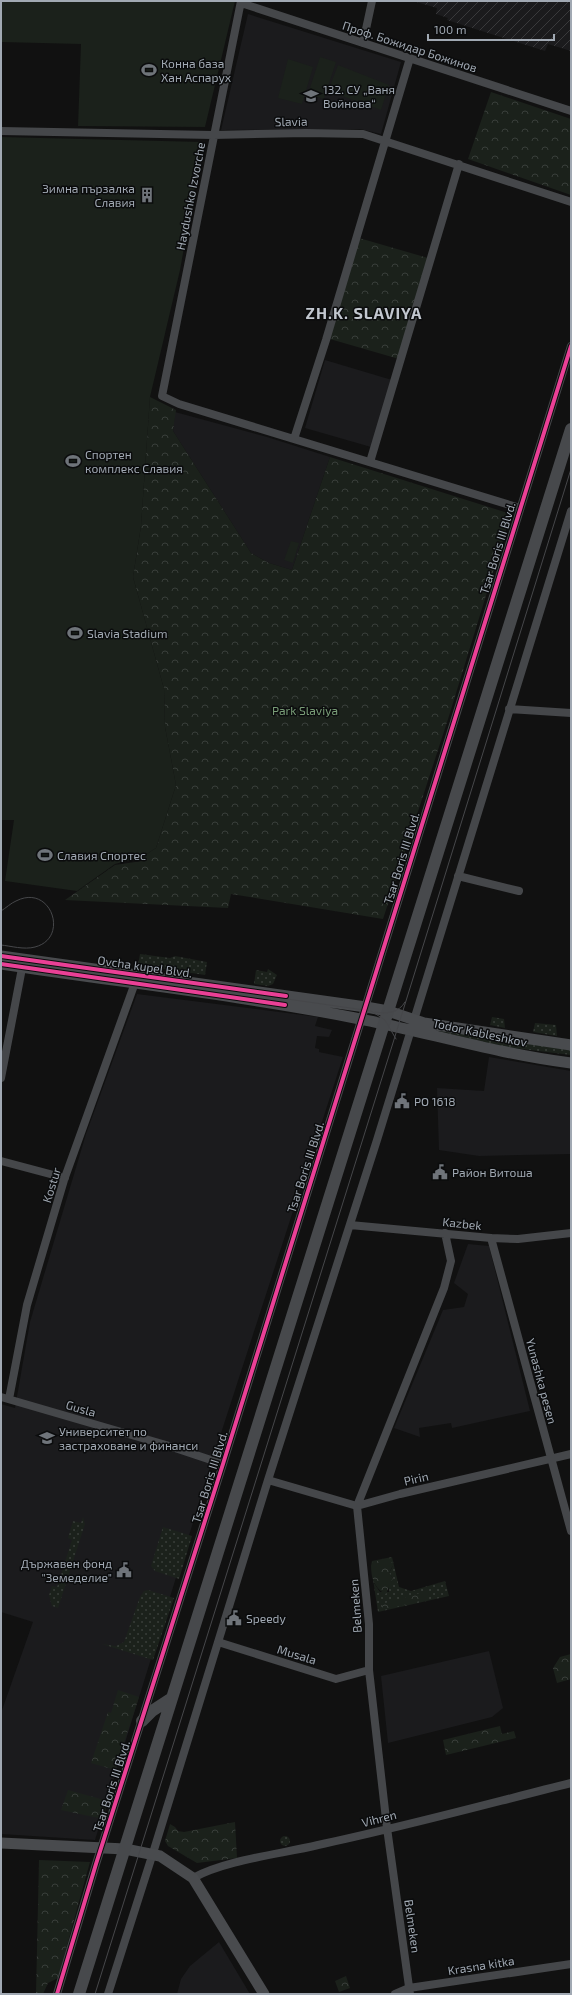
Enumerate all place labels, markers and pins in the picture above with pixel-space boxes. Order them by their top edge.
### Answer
place label: Конна база Хан Аспарух [161,56,232,85]
sports icon: Конна база Хан Аспарух [140,61,158,79]
place label: 132. СУ „Ваня Войнова“ [323,82,395,110]
school or university icon: 132. СУ „Ваня Войнова“ [302,87,320,105]
place label: Зимна пързалка Славия [42,181,135,209]
building icon: Зимна пързалка Славия [138,186,156,204]
place label: Спортен комплекс Славия [85,447,183,475]
sports icon: Спортен комплекс Славия [64,452,82,470]
sports icon: Slavia Stadium [66,624,84,642]
place label: Slavia Stadium [87,626,168,640]
sports icon: Славия Спортес [36,846,54,864]
place label: Славия Спортес [57,848,146,862]
public building icon: PO 1618 [393,1092,411,1110]
place label: PO 1618 [414,1094,455,1108]
public building icon: Район Витоша [431,1163,449,1181]
place label: Район Витоша [452,1165,533,1179]
place label: Университет по застраховане и финанси [59,1424,198,1452]
school or university icon: Университет по застраховане и финанси [38,1429,56,1447]
place label: Държавен фонд "Земеделие" [21,1556,112,1584]
public building icon: Държавен фонд "Земеделие" [115,1561,133,1579]
public building icon: Speedy [225,1609,243,1627]
place label: Speedy [246,1611,286,1625]

